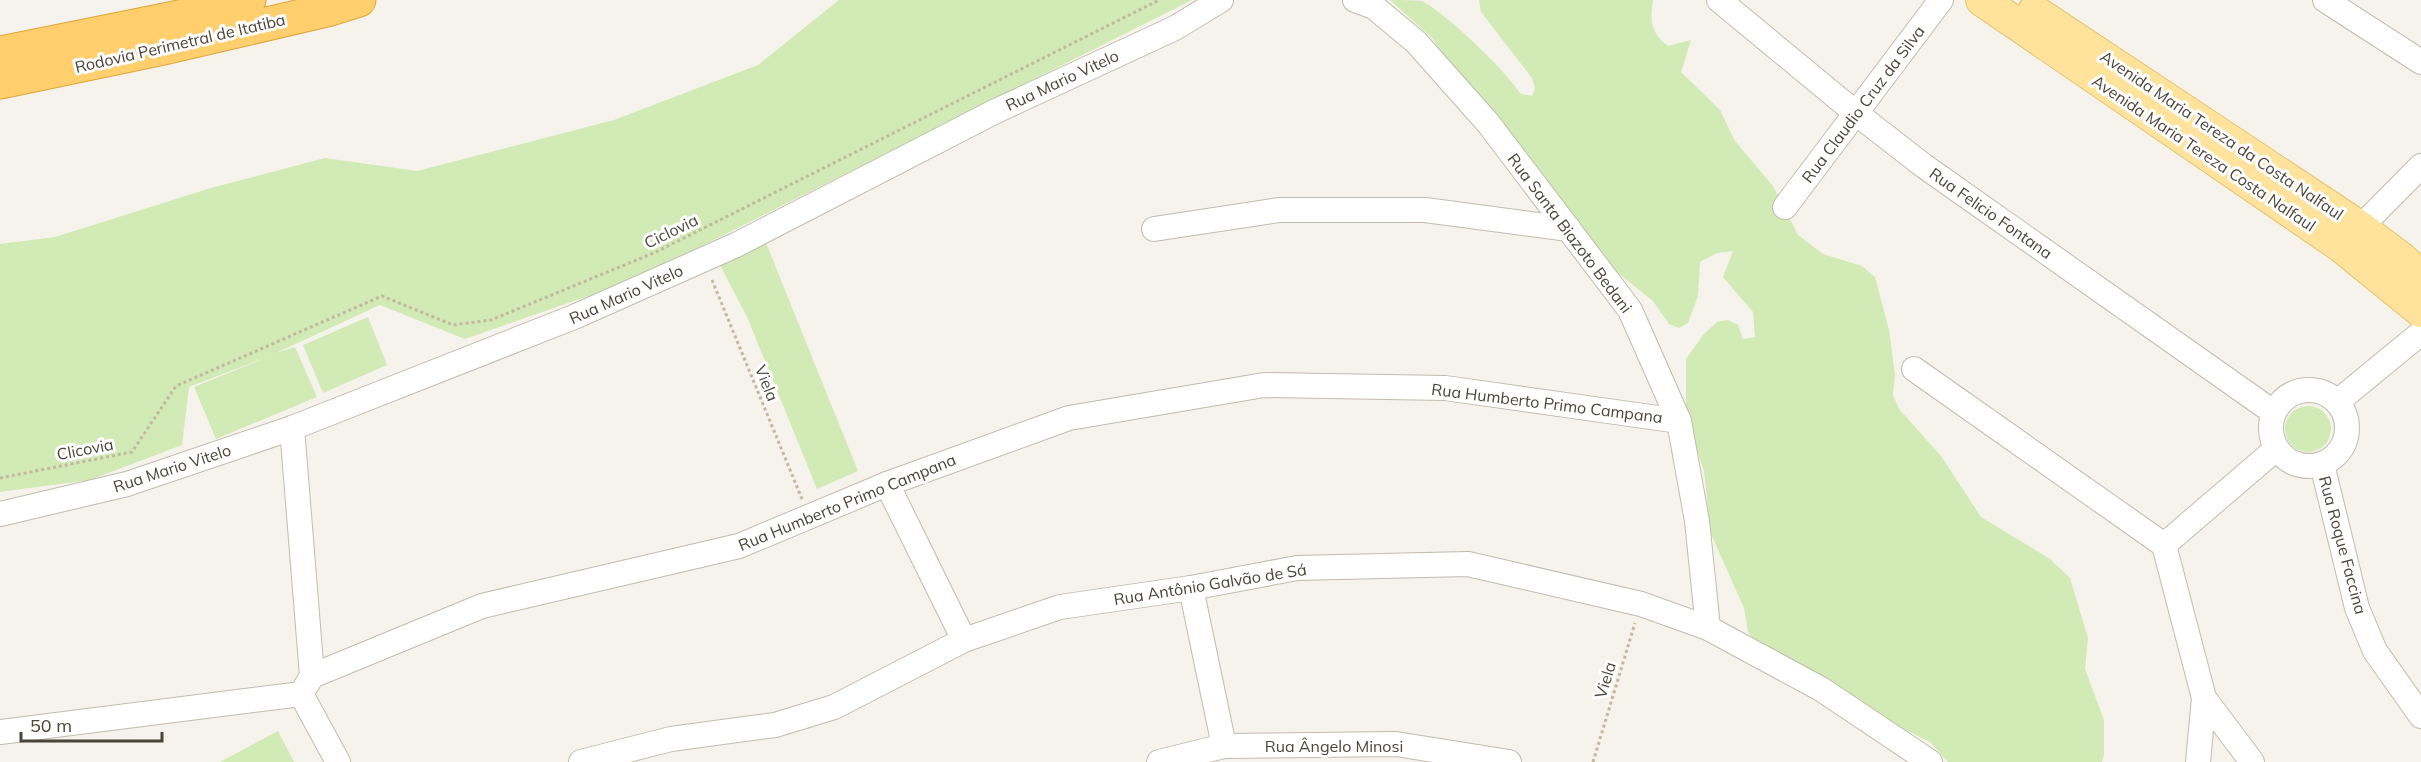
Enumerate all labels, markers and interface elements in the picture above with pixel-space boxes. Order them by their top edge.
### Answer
street label: Rodovia Perimetral de Itatiba [73,9,287,77]
street label: Rua Claudio Cruz da Silva [1797,21,1929,187]
street label: Rua Mario Vitelo [1002,45,1122,115]
street label: Avenida Maria Tereza da Costa Nalfaul [2097,46,2347,224]
street label: Avenida Maria Tereza Costa Nalfaul [2088,71,2320,235]
street label: Rua Santa Biazoto Bedani [1503,149,1637,317]
street label: Rua Felicio Fontana [1926,163,2056,263]
street label: Ciclovia [641,209,701,253]
street label: Rua Mario Vitelo [566,260,686,328]
street label: Viela [751,362,783,404]
street label: Rua Humberto Primo Campana [1430,379,1664,427]
street label: Clicovia [55,434,115,464]
street label: Rua Mario Vitelo [111,440,233,496]
street label: Rua Humberto Primo Campana [735,449,959,555]
street label: Rua Roque Faccina [2315,474,2371,616]
street label: Rua Antônio Galvão de Sá [1112,559,1308,609]
street label: Viela [1590,659,1620,701]
scale bar [21,705,162,743]
text: 50 m [30,714,72,737]
street label: Rua Ângelo Minosi [1265,736,1403,756]

